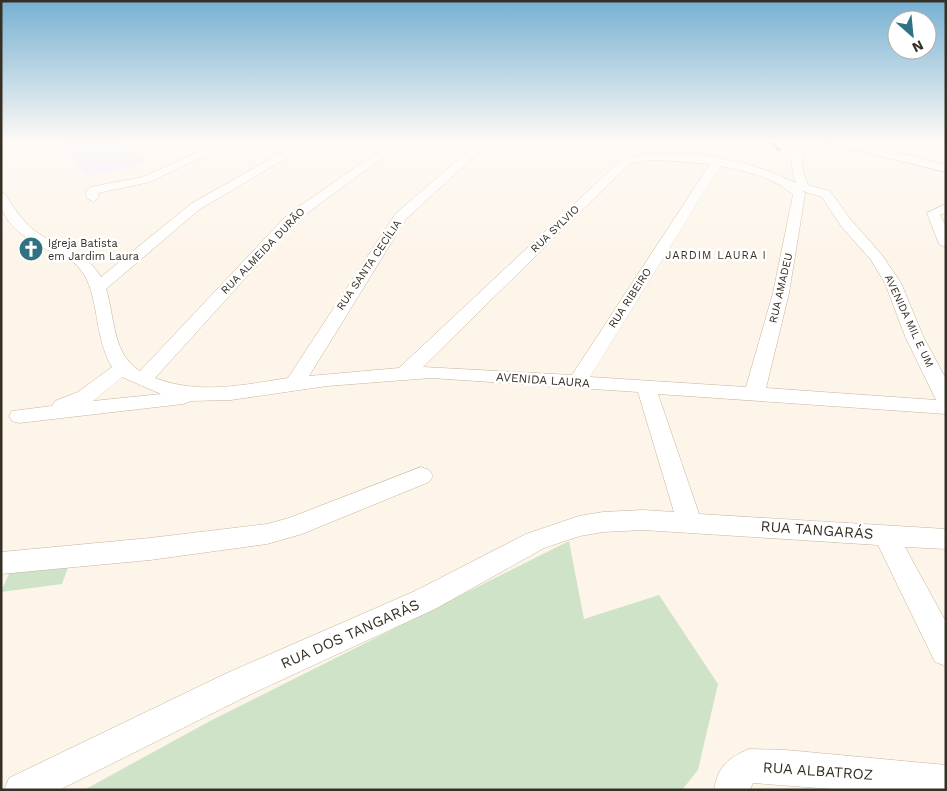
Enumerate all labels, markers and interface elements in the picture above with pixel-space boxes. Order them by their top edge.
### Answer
north arrow [887,10,937,60]
text: N [910,37,926,56]
street label: RUA SYLVIO [528,203,582,255]
street label: RUA ALMEIDA DURÃO [218,205,308,297]
street label: RUA SANTA CECÍLIA [333,217,404,313]
church icon: Igreja Batista em Jardim Laura [18,236,44,262]
place label: Igreja Batista em Jardim Laura [48,237,139,263]
district label: JARDIM LAURA I [665,249,767,262]
street label: RUA AMADEU [767,252,795,324]
street label: RUA RIBEIRO [606,266,654,330]
street label: AVENIDA MIL E UM [882,272,936,370]
street label: AVENIDA LAURA [496,370,591,390]
street label: RUA TANGARÁS [760,517,874,543]
street label: RUA DOS TANGARÁS [278,595,422,673]
street label: RUA ALBATROZ [762,758,874,784]

